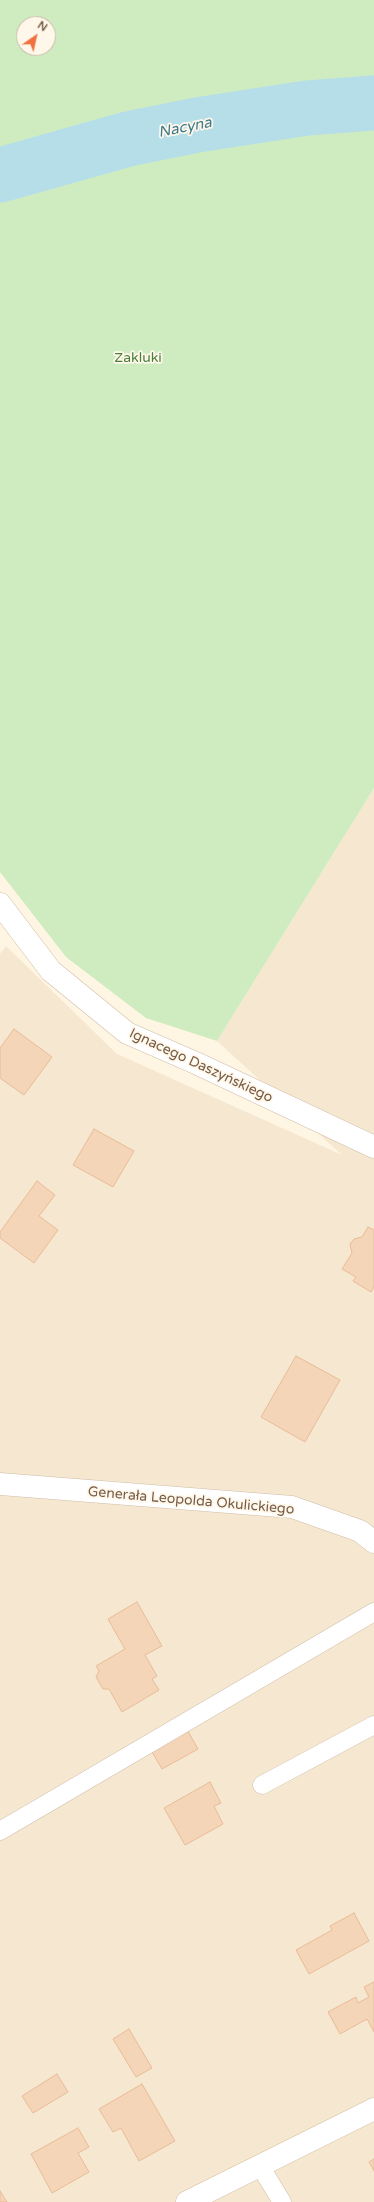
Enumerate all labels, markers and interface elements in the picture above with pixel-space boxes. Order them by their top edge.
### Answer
north arrow [16,16,56,56]
text: N [35,19,50,34]
water label: Nacyna [157,114,213,142]
park label: Zakluki [114,350,162,366]
street label: Ignacego Daszyńskiego [127,1025,275,1107]
street label: Generała Leopolda Okulickiego [87,1484,295,1518]

